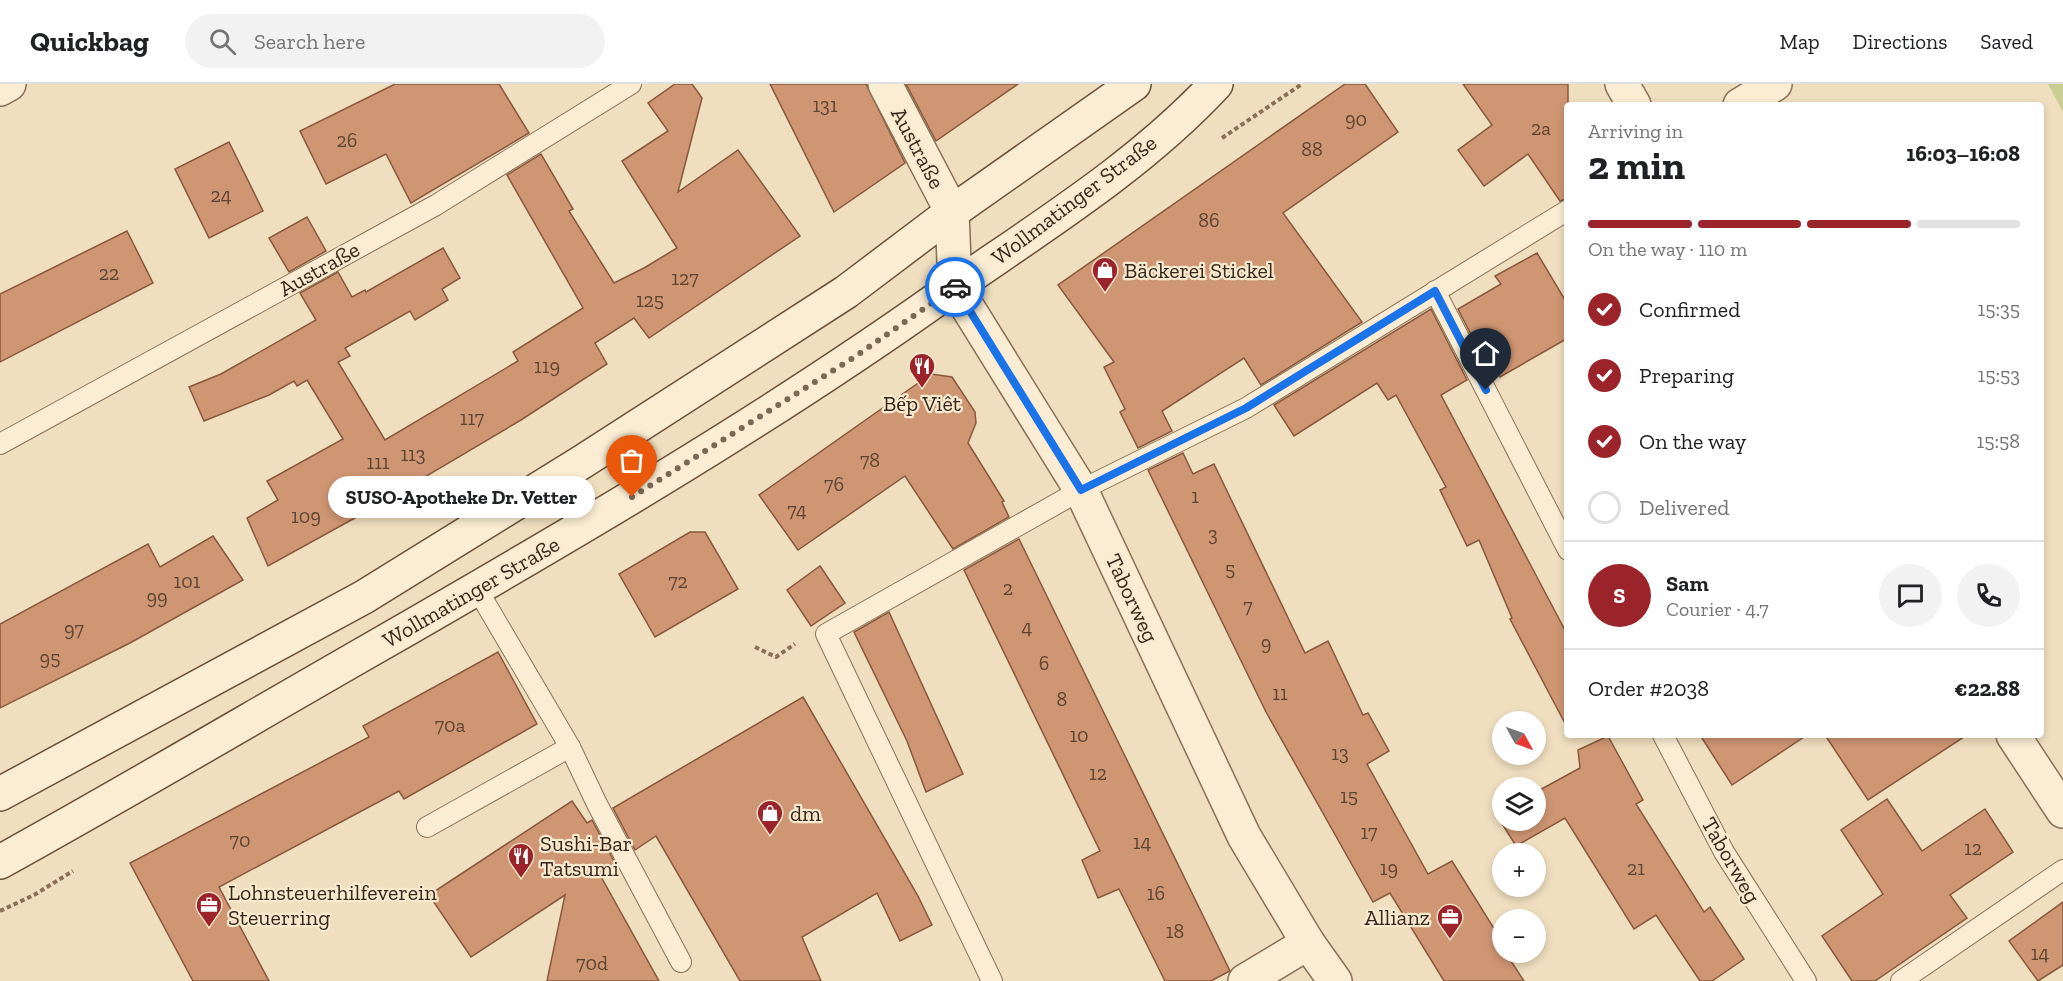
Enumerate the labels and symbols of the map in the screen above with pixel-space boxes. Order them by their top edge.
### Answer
house number: 131 [812,93,838,117]
street label: Austraße [885,103,951,193]
house number: 90 [1345,107,1367,131]
house number: 2a [1531,116,1551,140]
house number: 26 [337,128,357,152]
street label: Wollmatinger Straße [986,129,1162,271]
house number: 88 [1301,137,1323,161]
house number: 24 [210,183,232,207]
house number: 86 [1198,208,1220,232]
street label: Austraße [274,236,364,302]
shop icon: Bäckerei Stickel [1090,255,1120,293]
courier [925,257,985,317]
place label: Bäckerei Stickel [1124,257,1274,284]
house number: 22 [99,261,119,285]
house number: 127 [671,266,699,290]
house number: 125 [636,288,664,312]
pin [1460,328,1511,390]
restaurant icon: Bếp Viêt [907,351,937,389]
house number: 119 [534,354,560,378]
place label: Bếp Viêt [883,390,962,417]
house number: 117 [460,406,485,430]
pin [606,435,657,497]
house number: 113 [400,442,426,466]
house number: 78 [860,448,880,472]
house number: 111 [366,450,390,474]
house number: 76 [824,472,844,496]
callout: SUSO-Apotheke Dr. Vetter [329,476,596,518]
house number: 1 [1191,484,1199,508]
house number: 74 [787,498,807,522]
house number: 109 [291,504,321,528]
house number: 3 [1208,522,1218,546]
street label: Wollmatinger Straße [378,530,564,654]
street label: Taborweg [1100,549,1164,647]
house number: 5 [1225,557,1235,581]
house number: 101 [174,569,201,593]
house number: 72 [668,569,688,593]
house number: 2 [1003,576,1013,600]
house number: 99 [146,585,168,609]
house number: 7 [1243,594,1253,618]
house number: 4 [1022,615,1033,639]
house number: 97 [64,617,85,641]
house number: 9 [1261,631,1271,655]
house number: 95 [40,646,60,670]
house number: 6 [1039,651,1049,675]
house number: 11 [1272,681,1288,705]
house number: 8 [1057,687,1067,711]
north arrow [1492,711,1546,765]
house number: 70a [435,713,466,737]
house number: 10 [1069,723,1089,747]
house number: 13 [1331,741,1349,765]
house number: 12 [1089,761,1107,785]
house number: 15 [1340,784,1358,808]
shop icon: dm [755,798,785,836]
place label: dm [790,800,821,827]
street label: Taborweg [1696,812,1766,908]
house number: 17 [1361,820,1378,844]
house number: 70 [230,828,250,852]
place label: Sushi-Bar Tatsumi [540,830,632,882]
house number: 14 [1133,830,1151,854]
house number: 12 [1964,836,1982,860]
restaurant icon: Sushi-Bar Tatsumi [506,841,536,879]
house number: 19 [1380,856,1398,880]
house number: 21 [1627,856,1645,880]
place label: Lohnsteuerhilfeverein Steuerring [228,879,437,931]
house number: 16 [1147,881,1165,905]
office icon: Lohnsteuerhilfeverein Steuerring [194,890,224,928]
office icon: Allianz [1435,902,1465,940]
place label: Allianz [1364,904,1430,931]
house number: 18 [1166,919,1184,943]
house number: 14 [2031,941,2049,965]
house number: 70d [576,951,608,975]

